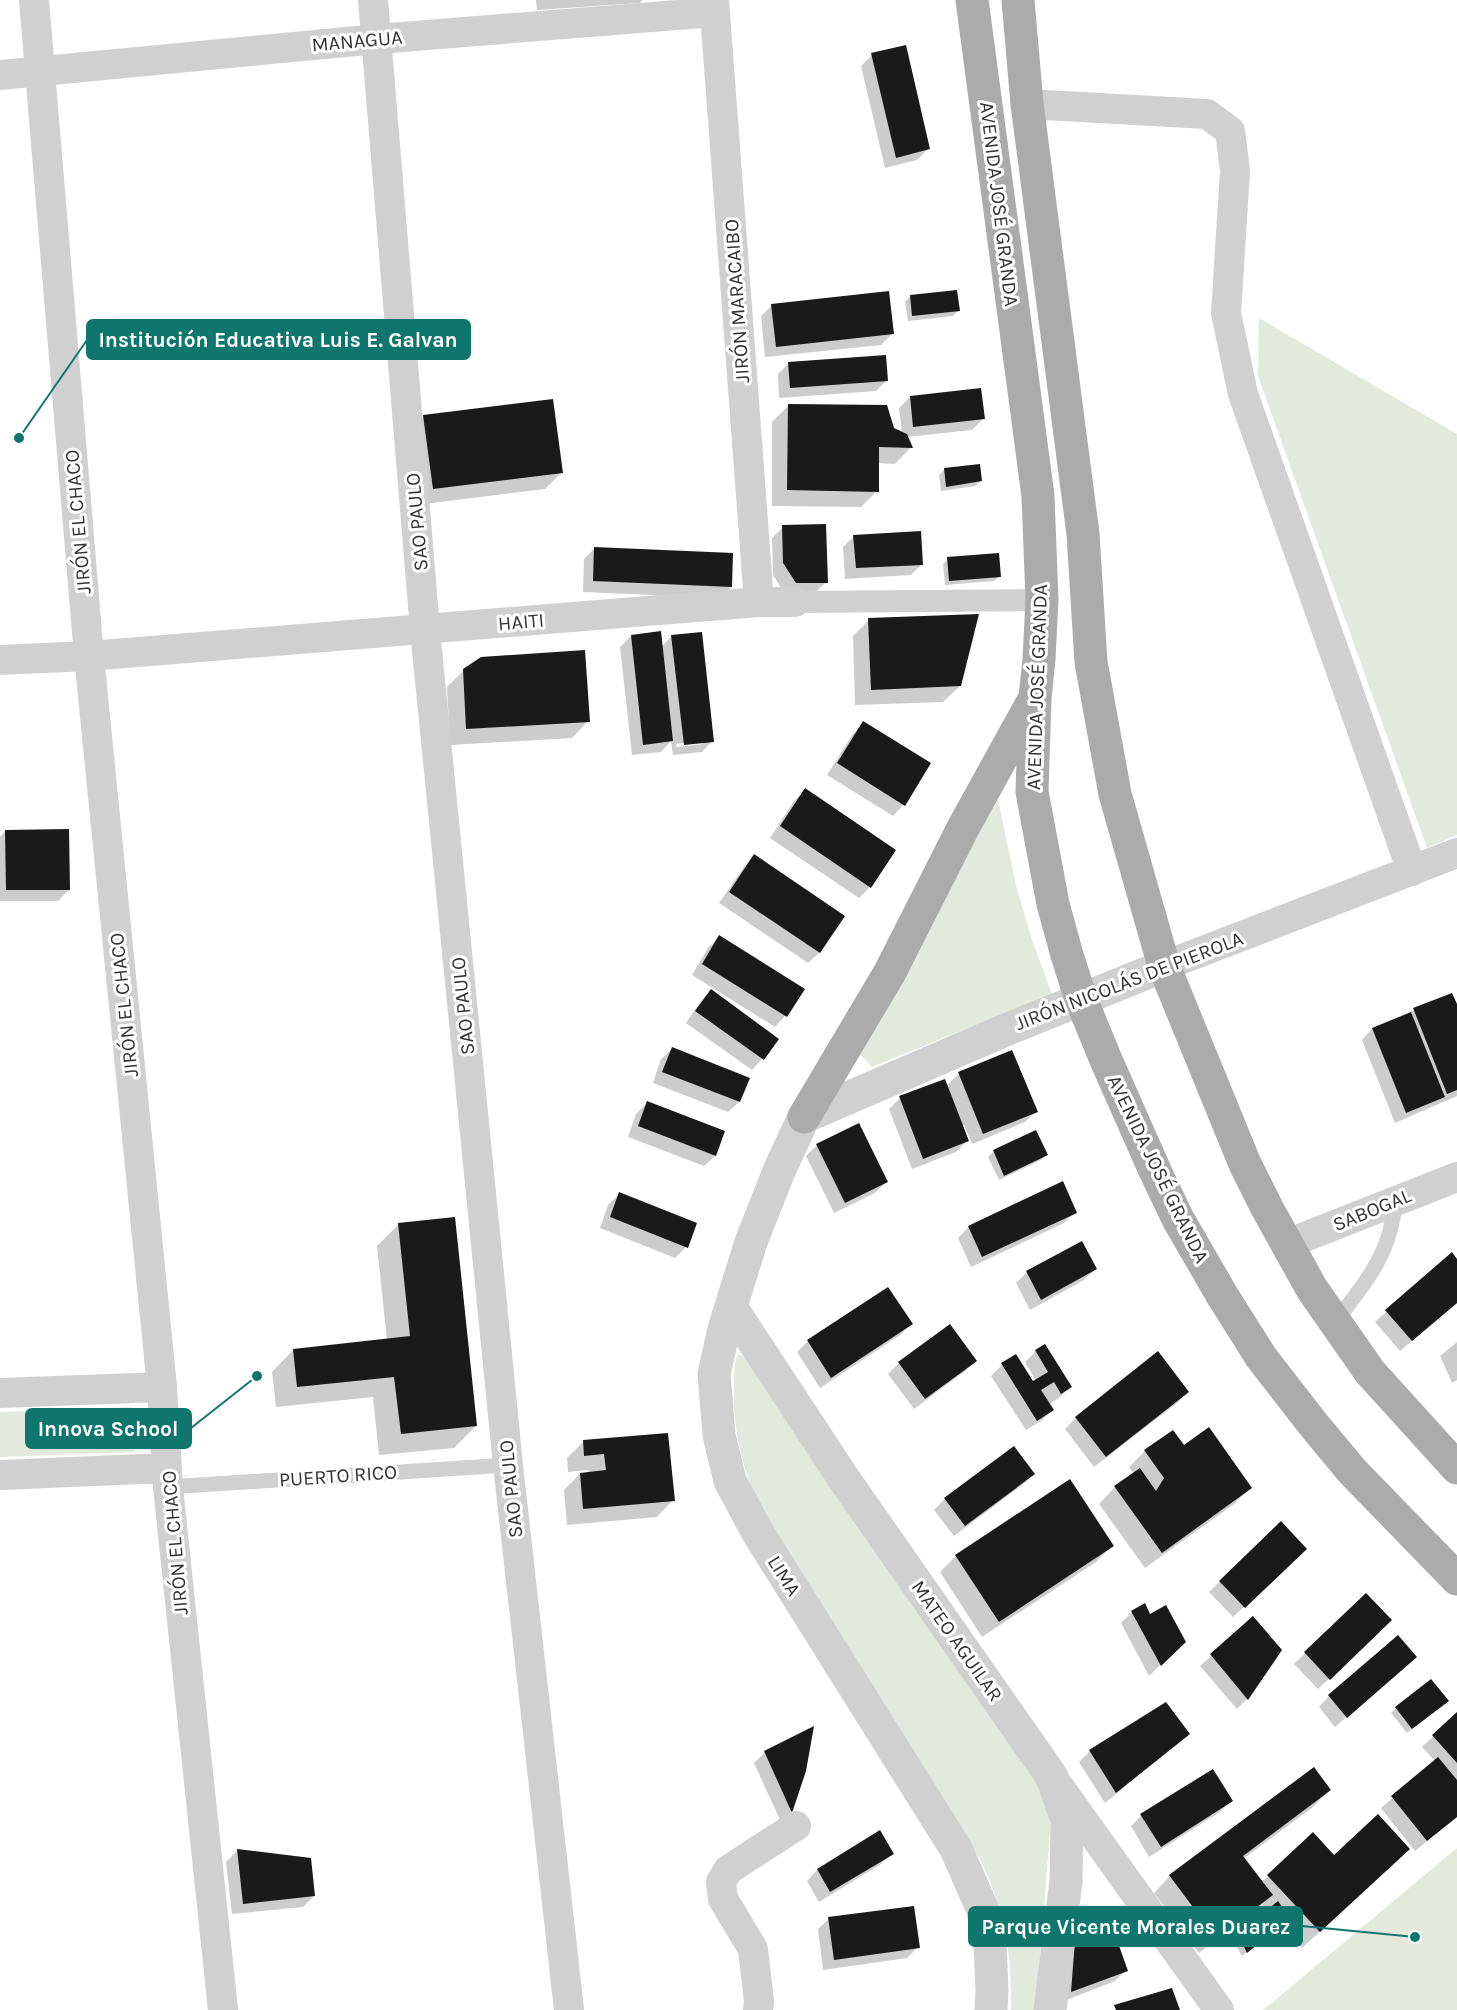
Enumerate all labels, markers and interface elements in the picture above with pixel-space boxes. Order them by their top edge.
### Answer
street label: MANAGUA [311,26,403,56]
street label: AVENIDA JOSÉ GRANDA [975,100,1024,308]
street label: JIRÓN MARACAIBO [719,218,754,384]
callout: Institución Educativa Luis E. Galvan [87,320,470,359]
text: Institución Educativa Luis E. Galvan [98,328,458,352]
street label: JIRÓN EL CHACO [59,449,96,595]
street label: SAO PAULO [401,472,433,572]
street label: AVENIDA JOSÉ GRANDA [1021,584,1052,790]
street label: HAITI [497,609,545,635]
street label: JIRÓN NICOLÁS DE PIEROLA [1011,926,1246,1035]
street label: JIRÓN EL CHACO [104,932,143,1078]
street label: SAO PAULO [446,956,480,1056]
street label: AVENIDA JOSÉ GRANDA [1102,1071,1214,1267]
street label: SABOGAL [1329,1184,1415,1236]
callout: Innova School [26,1409,191,1448]
text: Innova School [38,1417,178,1441]
street label: SAO PAULO [494,1439,528,1539]
street label: PUERTO RICO [278,1460,398,1492]
street label: JIRÓN EL CHACO [156,1470,193,1616]
street label: LIMA [763,1552,805,1600]
street label: MATEO AGUILAR [907,1576,1007,1706]
callout: Parque Vicente Morales Duarez [969,1907,1302,1946]
text: Parque Vicente Morales Duarez [981,1915,1291,1940]

